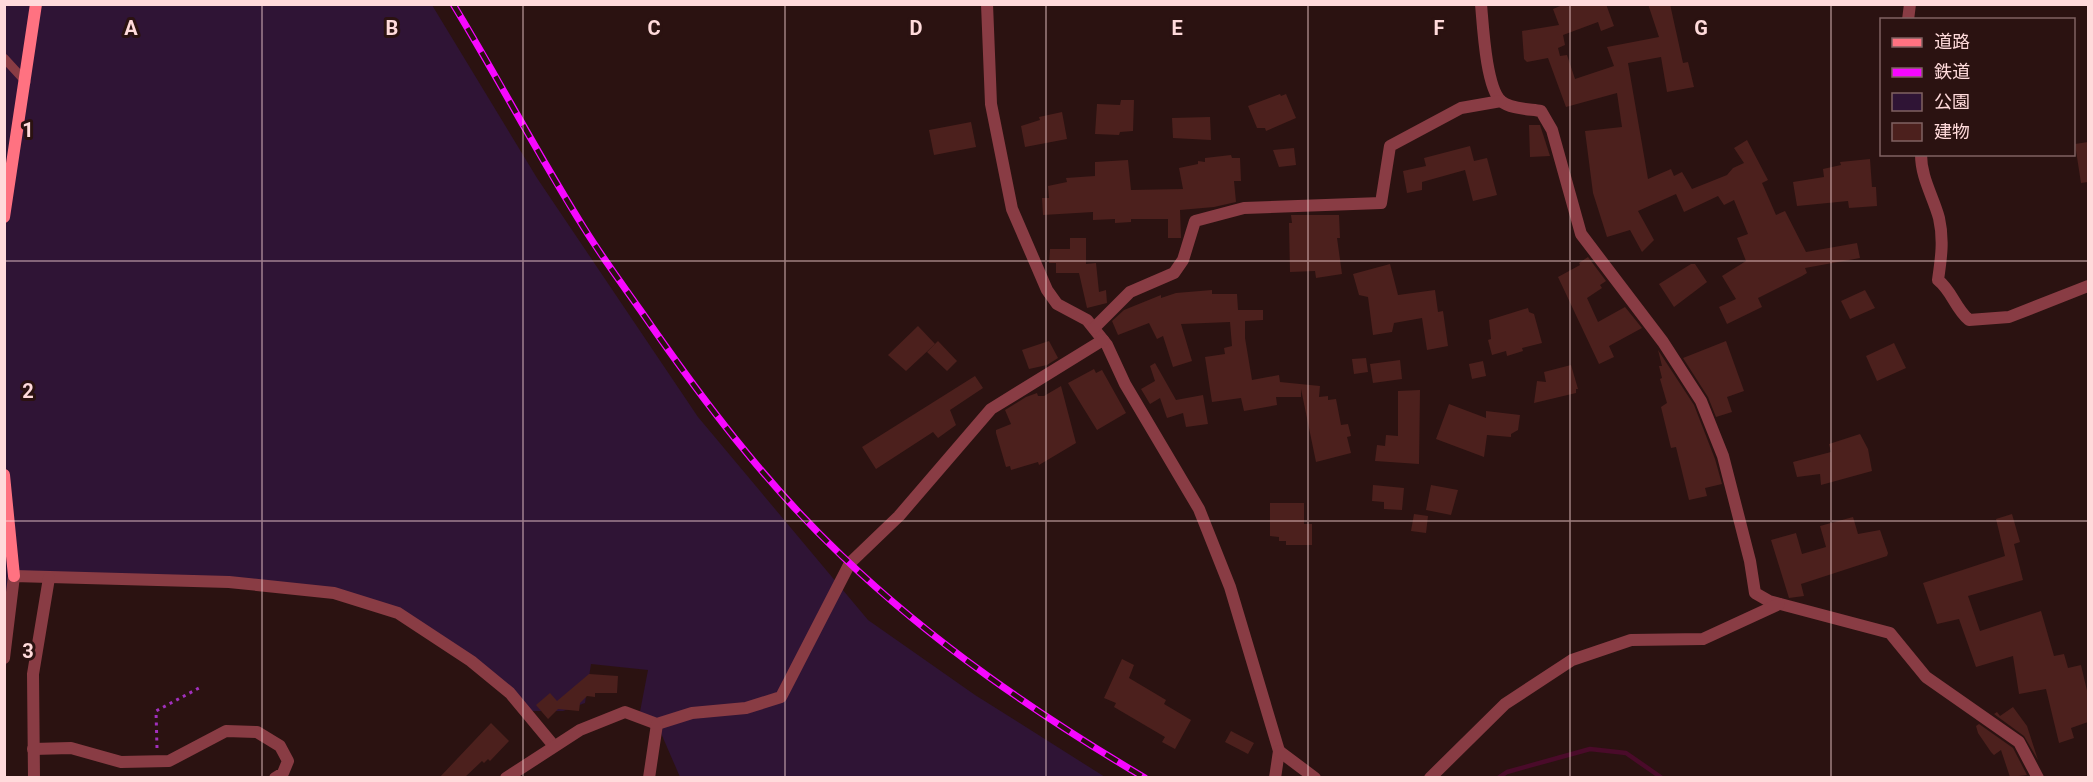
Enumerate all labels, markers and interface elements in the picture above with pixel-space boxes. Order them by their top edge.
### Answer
text: A [124,16,138,40]
text: B [386,16,398,40]
text: C [647,16,661,40]
text: D [910,16,923,40]
text: E [1171,16,1183,40]
text: F [1434,16,1445,40]
text: G [1694,16,1708,40]
legend [1880,18,2075,156]
text: 道路 [1934,31,1970,52]
text: 鉄道 [1934,61,1970,82]
text: 公園 [1934,91,1970,112]
text: 1 [22,118,34,142]
text: 建物 [1934,121,1970,142]
text: 2 [22,379,34,403]
text: 3 [22,639,34,663]

